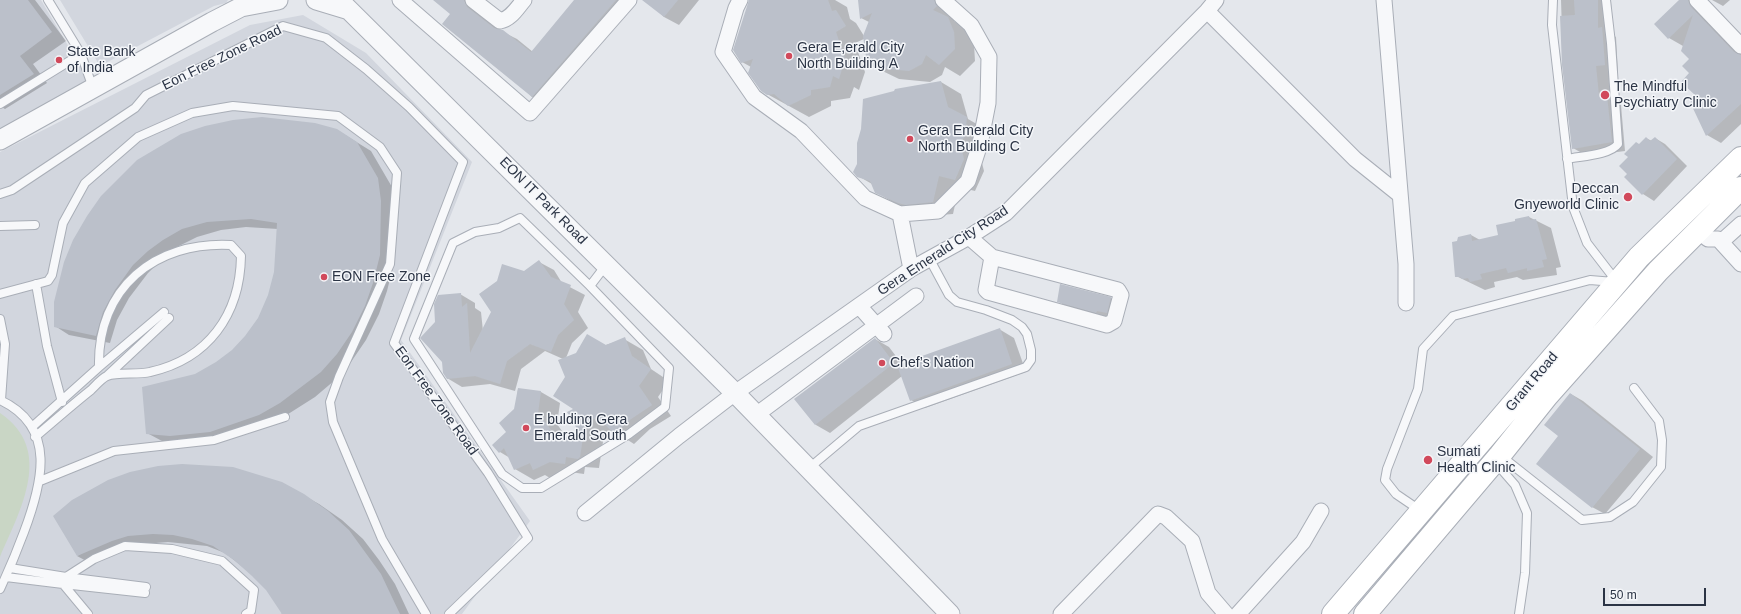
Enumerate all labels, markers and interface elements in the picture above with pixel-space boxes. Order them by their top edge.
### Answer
street label: Eon Free Zone Road [160,22,284,94]
place label: Gera E,erald City North Building A [797,40,904,72]
place label: State Bank of India [67,44,135,76]
marker: Gera E,erald City North Building A [784,51,794,61]
marker: State Bank of India [54,55,64,65]
place label: The Mindful Psychiatry Clinic [1614,79,1717,112]
marker: The Mindful Psychiatry Clinic [1599,89,1611,101]
place label: Gera Emerald City North Building C [918,123,1033,156]
marker: Gera Emerald City North Building C [905,134,915,144]
street label: EON IT Park Road [496,154,590,248]
place label: Deccan Gnyeworld Clinic [1514,181,1619,214]
marker: Deccan Gnyeworld Clinic [1622,191,1634,203]
street label: Gera Emerald City Road [874,202,1012,300]
place label: EON Free Zone [332,269,431,285]
marker: EON Free Zone [319,272,329,282]
street label: Eon Free Zone Road [391,343,481,459]
street label: Grant Road [1502,349,1562,415]
place label: Chef’s Nation [890,355,974,371]
marker: Chef’s Nation [877,358,887,368]
place label: E bulding Gera Emerald South [534,412,627,444]
marker: E bulding Gera Emerald South [521,423,531,433]
place label: Sumati Health Clinic [1437,444,1516,476]
marker: Sumati Health Clinic [1422,454,1434,466]
scale bar [1605,580,1708,606]
text: 50 m [1610,588,1637,602]

